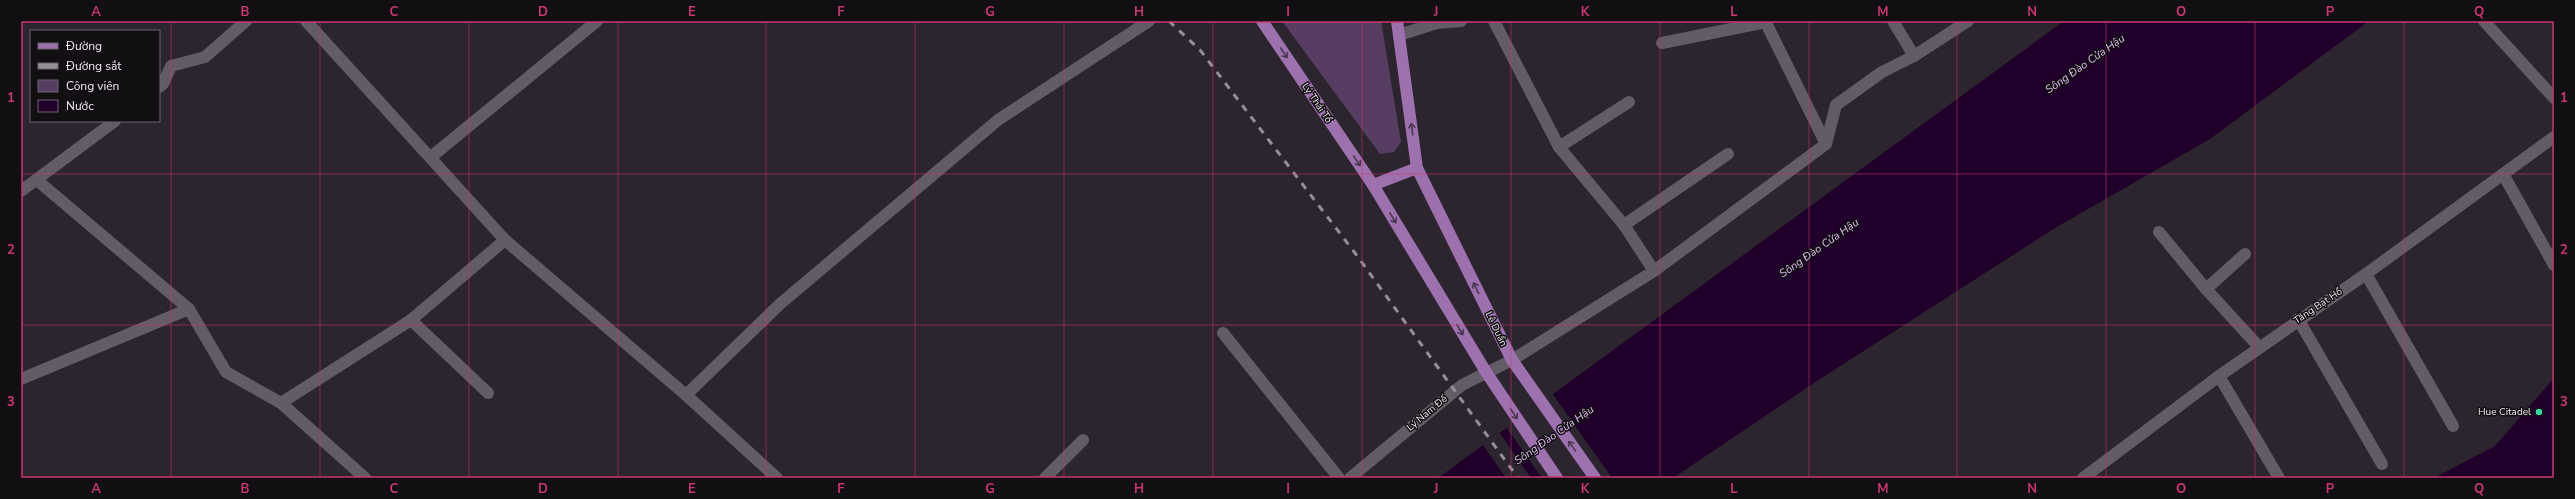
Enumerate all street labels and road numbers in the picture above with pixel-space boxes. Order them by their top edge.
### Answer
street label: Lý Thái Tổ [1298,80,1336,126]
street label: Tăng Bạt Hổ [2291,284,2345,327]
street label: Lê Duẩn [1482,309,1510,349]
street label: Lý Nam Đế [1404,391,1451,434]

